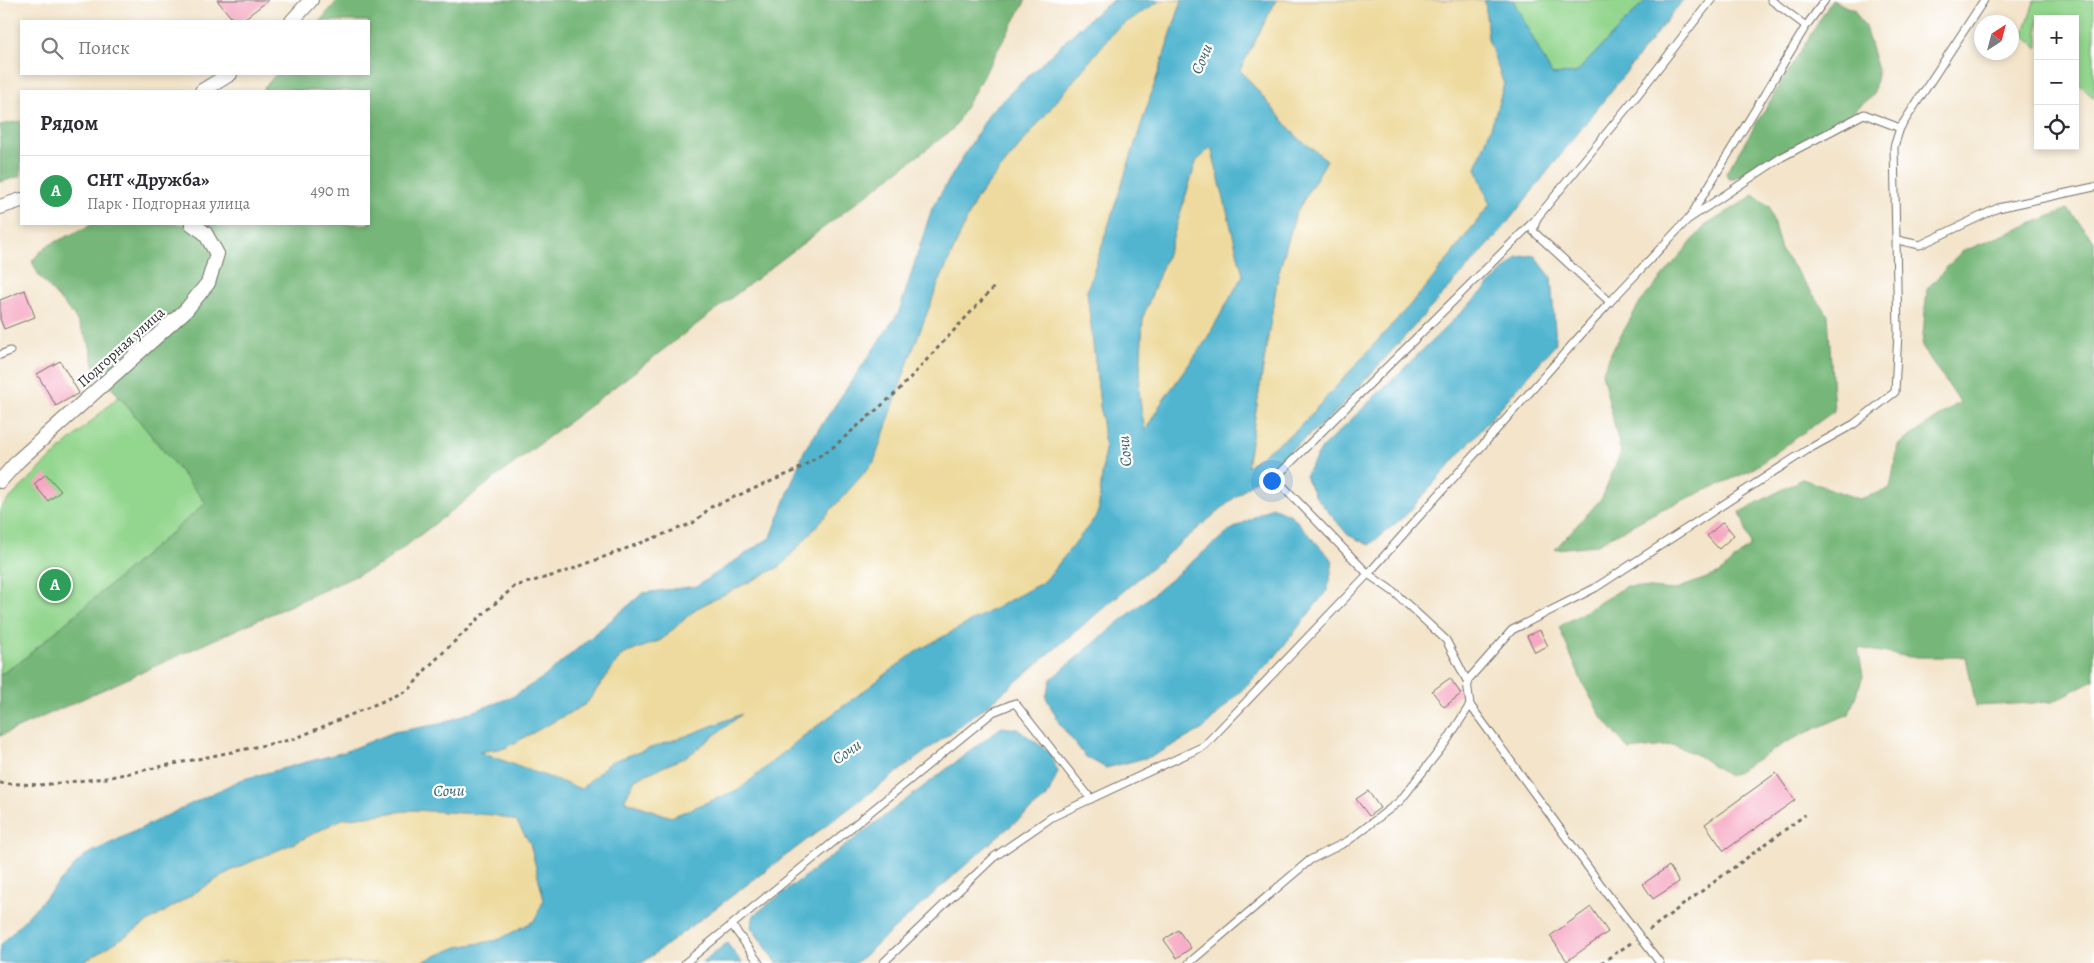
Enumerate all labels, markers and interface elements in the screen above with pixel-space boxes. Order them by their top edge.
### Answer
north arrow [1974,15,2019,60]
map controls [2034,15,2079,150]
button: + [2034,15,2079,60]
search box [20,20,370,75]
icon: search [38,34,66,62]
text: Поиск [78,35,130,61]
water label: Сочи [1186,40,1218,78]
button: − [2034,60,2079,105]
button: locate [2034,105,2079,150]
text: Рядом [40,109,98,137]
text: СНТ «Дружба» [87,167,210,193]
text: A [51,180,61,202]
text: 490 m [310,180,350,202]
text: Парк · Подгорная улица [87,193,250,215]
street label: Подгорная улица [73,302,169,392]
water label: Сочи [1112,434,1138,468]
your location [1259,468,1285,494]
pin: A [39,566,71,604]
water label: Сочи [828,734,866,770]
water label: Сочи [433,780,465,802]

